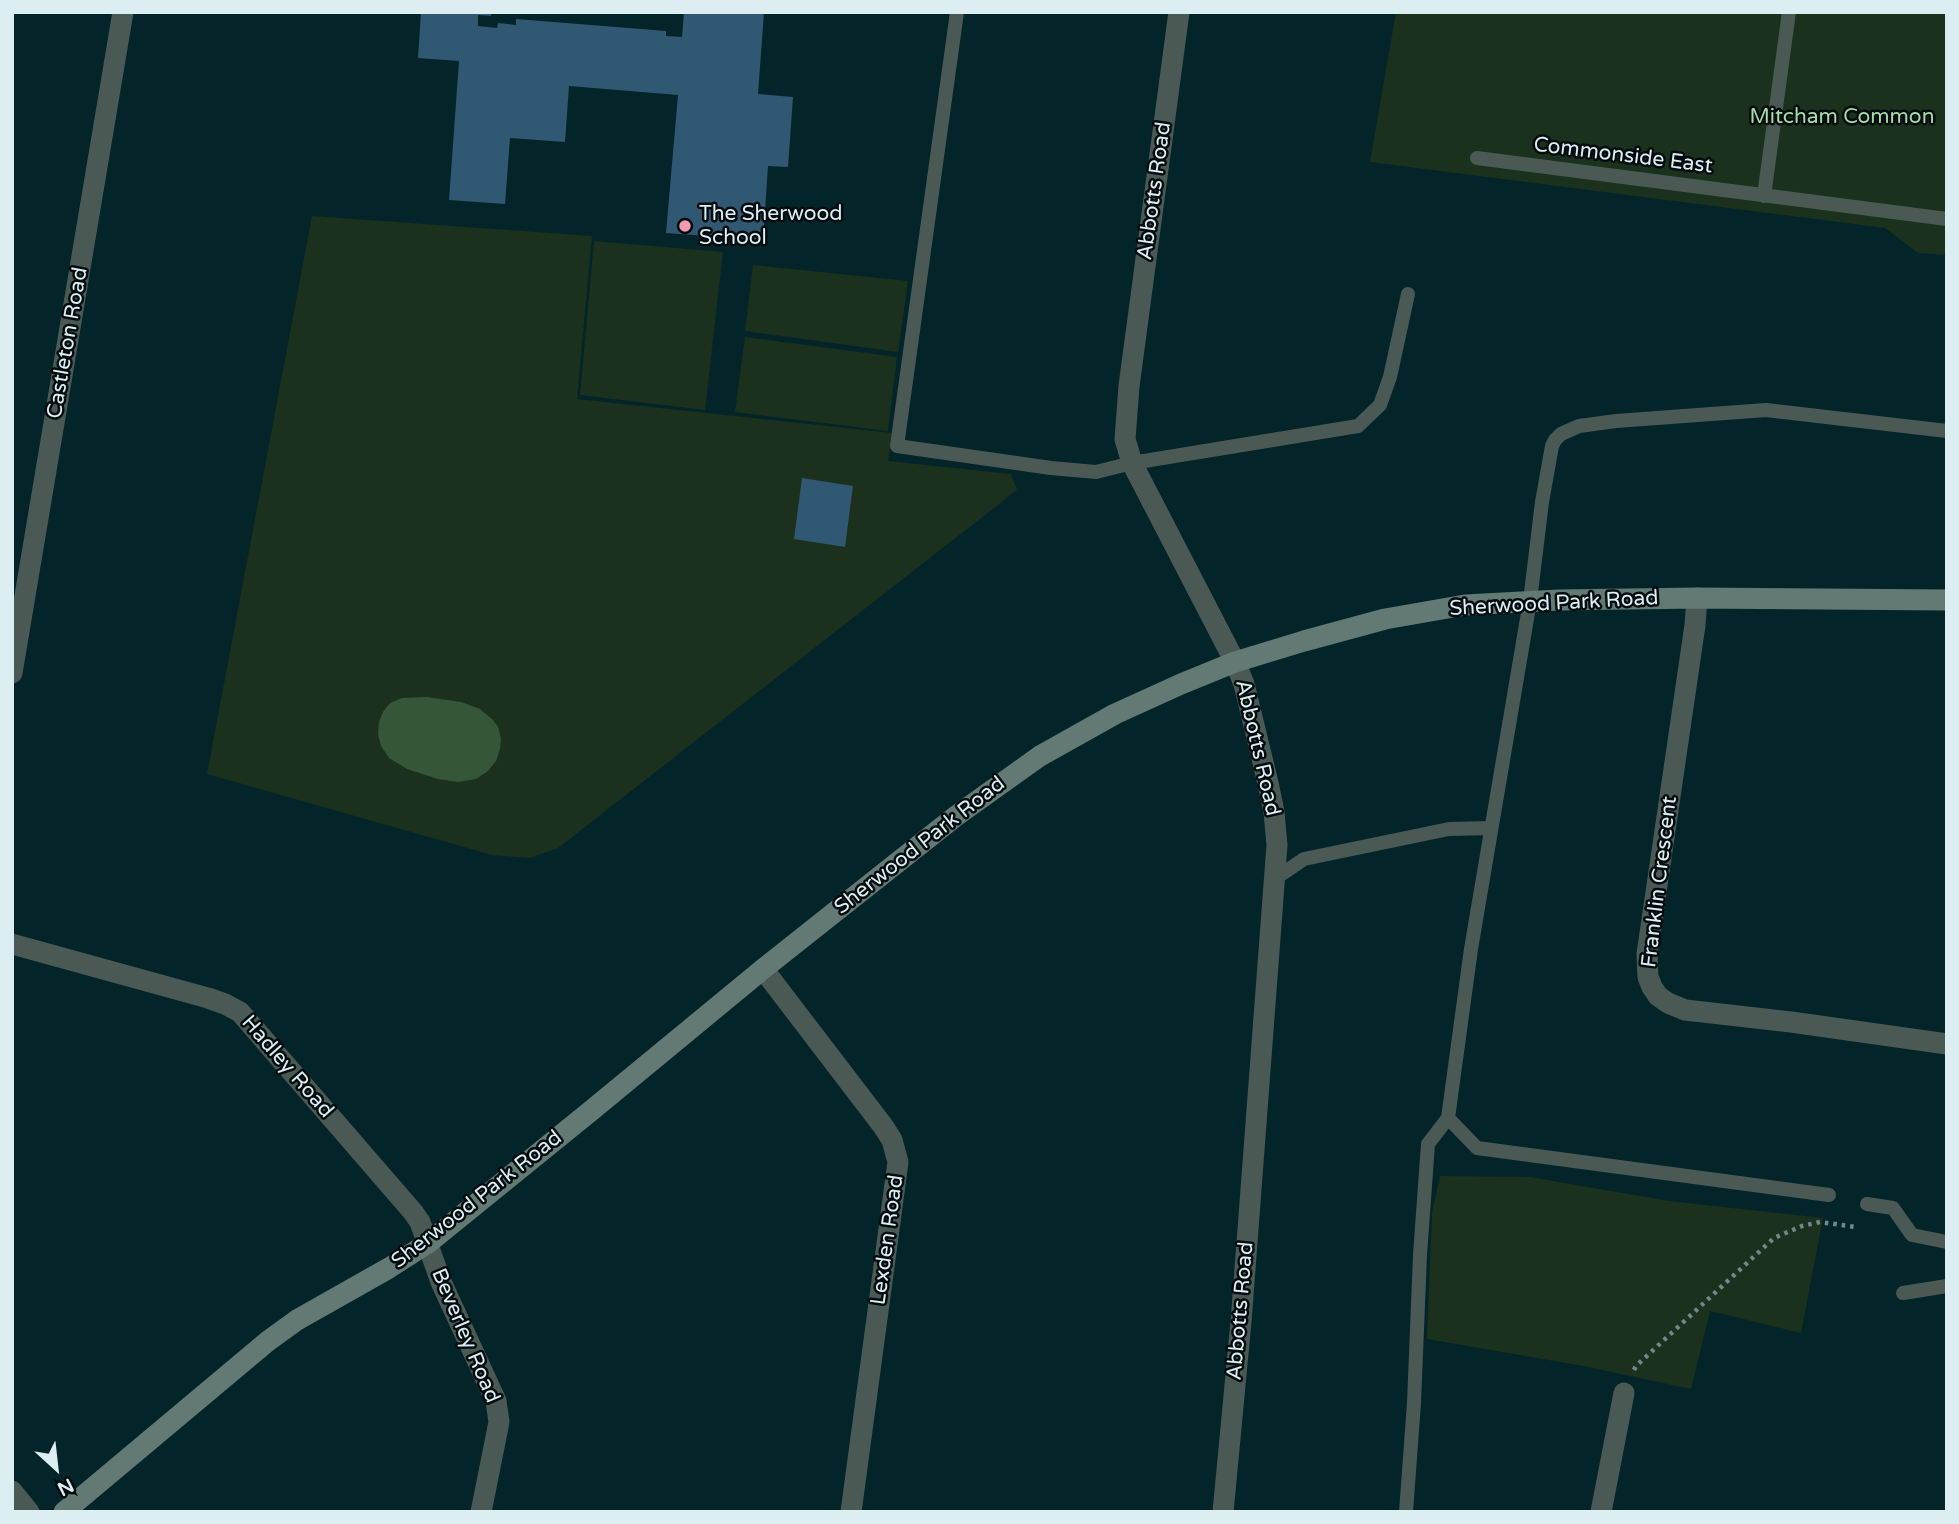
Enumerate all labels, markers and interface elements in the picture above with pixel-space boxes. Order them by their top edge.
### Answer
park label: Mitcham Common [1750,104,1934,130]
street label: Abbotts Road [1133,120,1177,262]
street label: Commonside East [1532,133,1714,179]
place label: The Sherwood School [699,201,843,251]
marker: The Sherwood School [677,218,693,234]
street label: Castleton Road [42,265,94,421]
street label: Sherwood Park Road [1449,586,1659,622]
street label: Abbotts Road [1229,677,1285,819]
street label: Sherwood Park Road [830,772,1010,920]
street label: Franklin Crescent [1637,795,1683,969]
street label: Hadley Road [236,1011,338,1123]
street label: Sherwood Park Road [387,1126,567,1274]
street label: Lexden Road [866,1173,910,1307]
street label: Abbotts Road [1222,1241,1260,1381]
street label: Beverley Road [425,1265,505,1407]
north arrow [21,1433,91,1503]
text: N [54,1473,77,1500]

